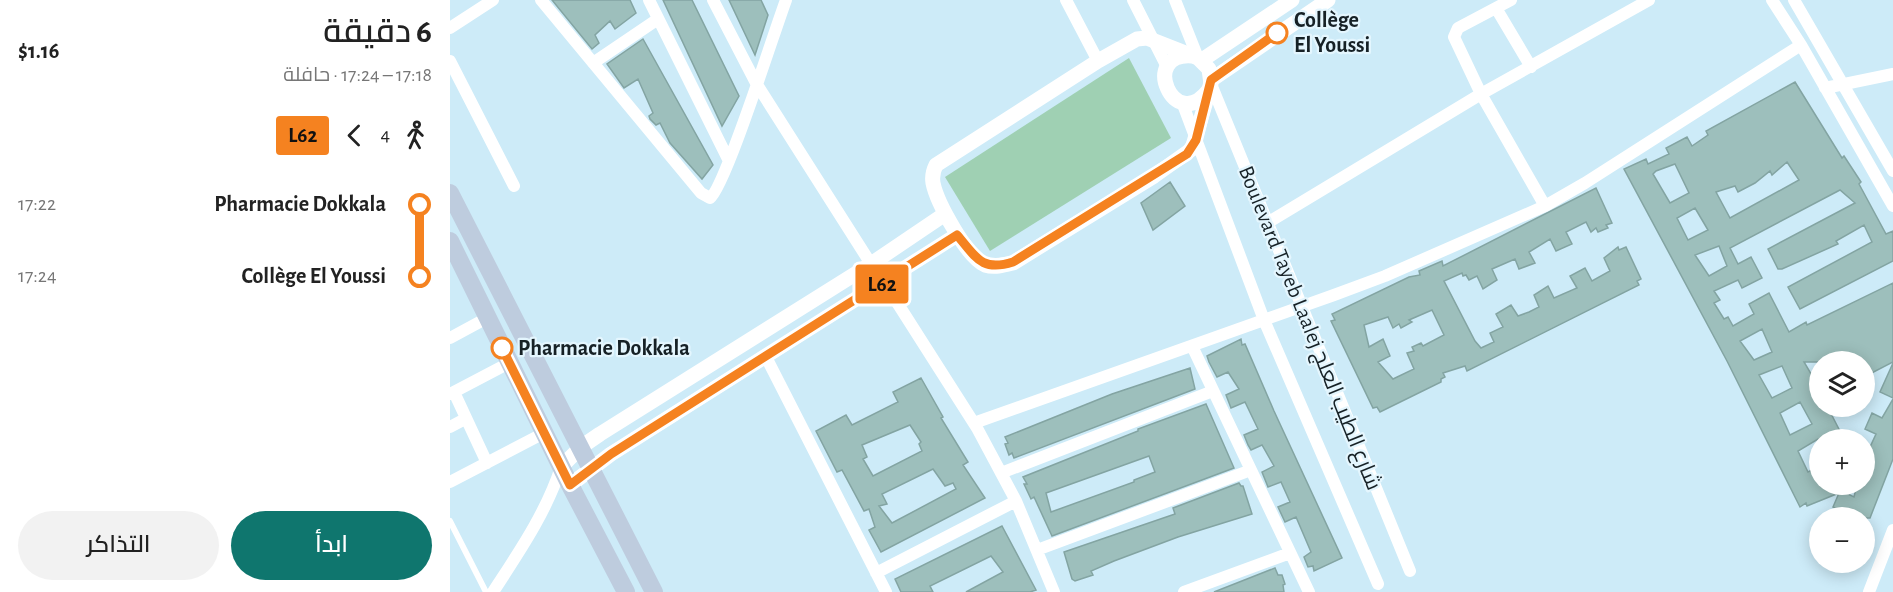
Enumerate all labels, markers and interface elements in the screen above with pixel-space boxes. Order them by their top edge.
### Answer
place label: Collège El Youssi [1294,9,1370,56]
text: 6 دقيقة [323,16,432,49]
marker: Collège El Youssi [1266,22,1288,44]
text: $1.16 [18,40,59,62]
text: 17:18 – 17:24 · حافلة [283,65,432,85]
icon: back [338,119,371,152]
icon: walk [399,119,432,152]
text: L62 [288,125,317,146]
text: 4 [380,125,390,145]
street label: Boulevard Tayeb Laalej شارع الطيب العلج [1232,163,1385,494]
text: Pharmacie Dokkala [214,193,386,215]
text: 17:22 [18,194,56,214]
line badge: L62 [848,264,916,304]
text: Collège El Youssi [241,265,386,287]
text: 17:24 [18,266,57,286]
text: L62 [867,274,897,295]
marker: Pharmacie Dokkala [491,337,513,359]
place label: Pharmacie Dokkala [518,337,690,359]
map controls [1809,351,1875,573]
button: layers [1809,351,1875,417]
button: + [1809,429,1875,495]
button: − [1809,507,1875,573]
button: التذاكر [18,511,219,580]
button: ابدأ [231,511,432,580]

